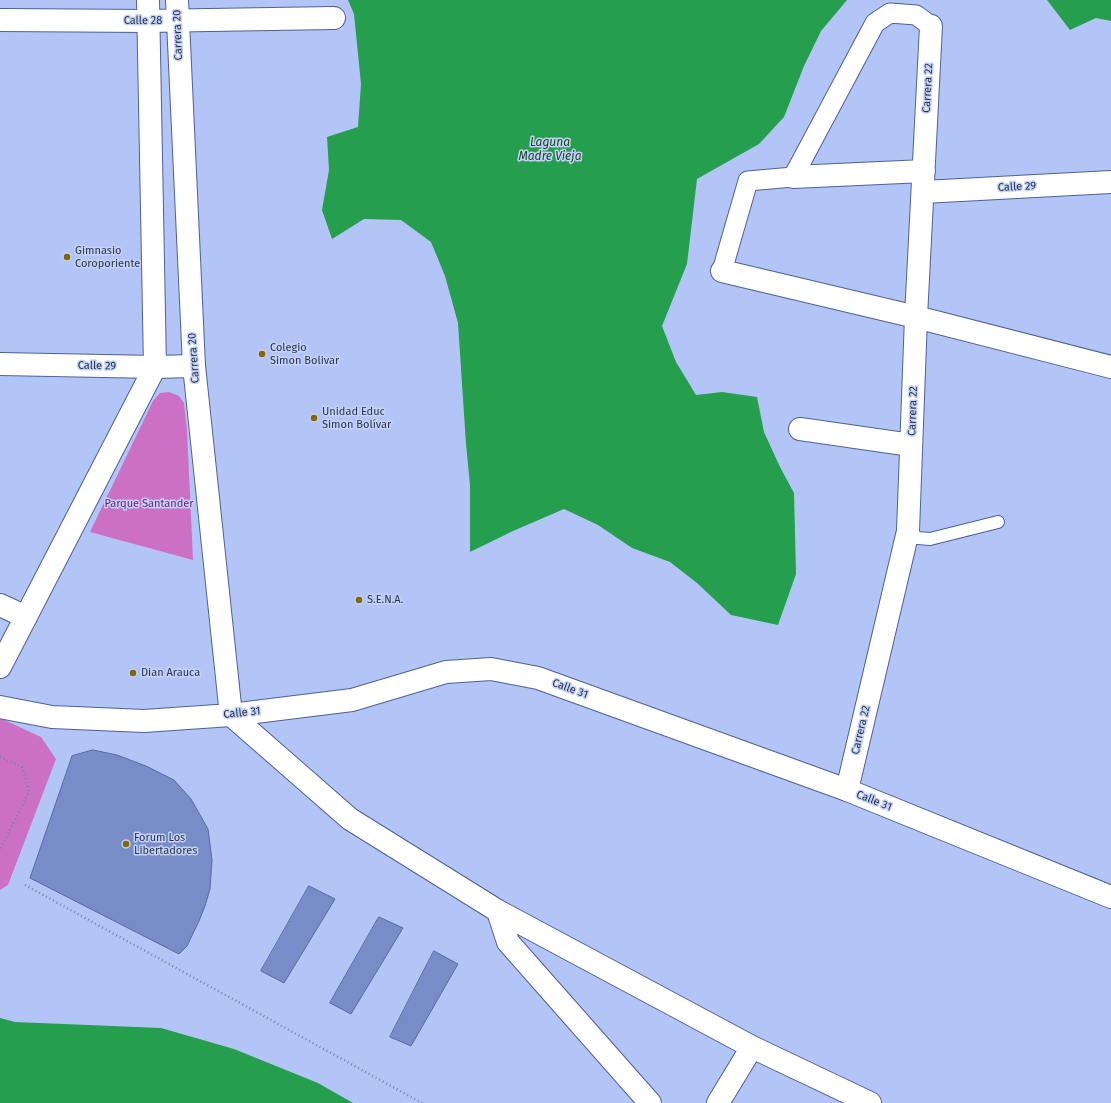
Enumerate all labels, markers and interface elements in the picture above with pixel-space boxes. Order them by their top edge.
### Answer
street label: Carrera 20 [171,10,185,60]
street label: Calle 28 [124,14,162,28]
street label: Carrera 22 [920,63,936,113]
water label: Laguna Madre Vieja [519,136,581,164]
street label: Calle 29 [998,179,1036,195]
place label: Gimnasio Coroporiente [75,244,140,270]
marker: Gimnasio Coroporiente [62,252,72,262]
street label: Carrera 20 [186,332,202,384]
place label: Colegio Simon Bolivar [270,341,339,367]
marker: Colegio Simon Bolivar [257,349,267,359]
street label: Calle 29 [78,359,116,373]
street label: Carrera 22 [906,386,920,436]
place label: Unidad Educ Simon Bolívar [322,405,391,431]
marker: Unidad Educ Simon Bolívar [309,413,319,423]
park label: Parque Santander [104,497,194,511]
place label: S.E.N.A. [367,593,403,607]
marker: S.E.N.A. [354,595,364,605]
place label: Dian Arauca [141,666,200,680]
marker: Dian Arauca [128,668,138,678]
street label: Calle 31 [550,676,590,702]
street label: Calle 31 [223,704,261,722]
street label: Carrera 22 [849,704,873,756]
street label: Calle 31 [854,788,894,814]
place label: Forum Los Libertadores [134,831,197,857]
marker: Forum Los Libertadores [121,839,131,849]

